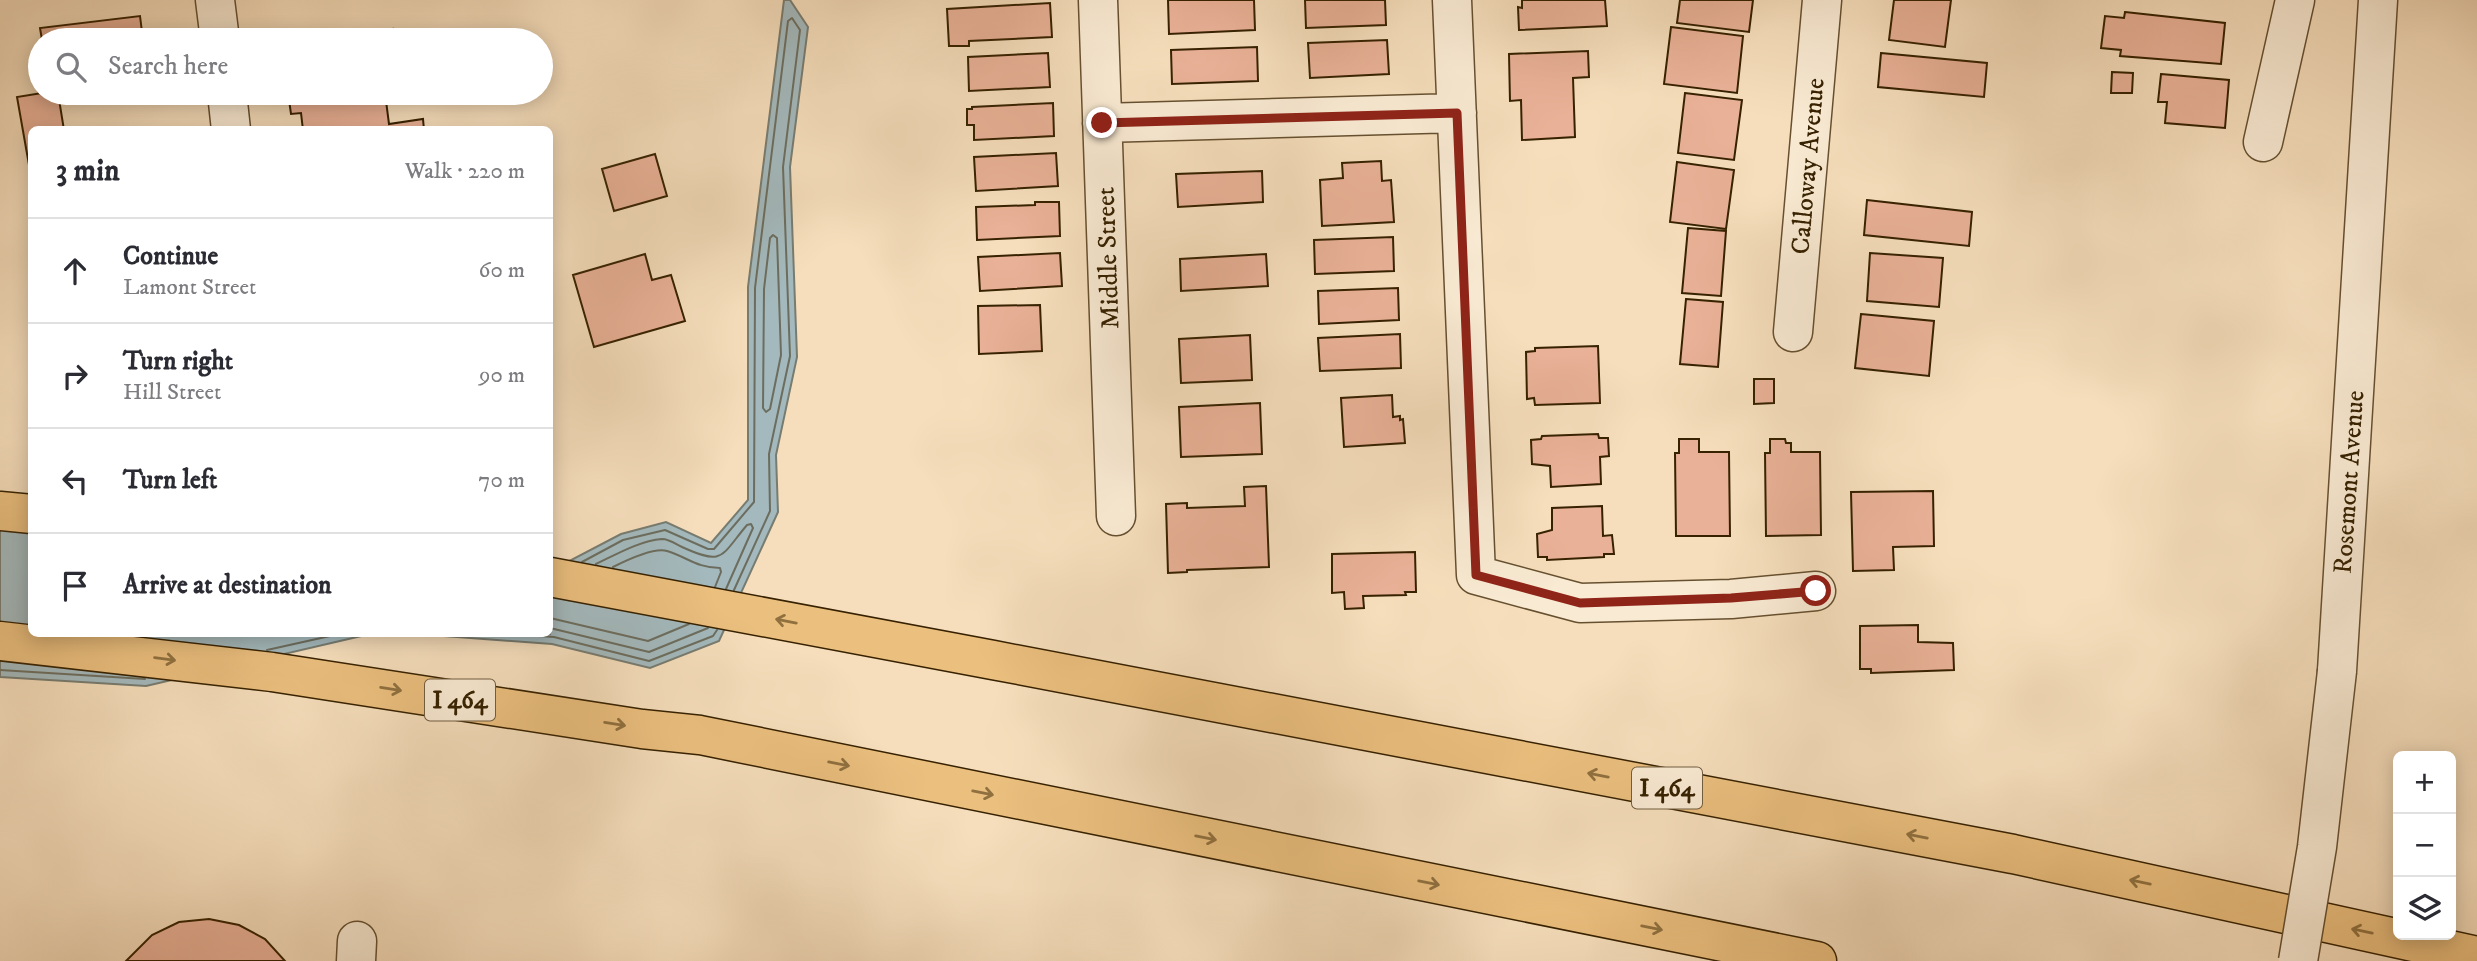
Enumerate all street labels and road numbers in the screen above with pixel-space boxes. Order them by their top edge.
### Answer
street label: Calloway Avenue [1784,77,1833,256]
street label: Middle Street [1090,186,1127,329]
street label: Rosemont Avenue [2327,389,2372,575]
road number: I 464 [425,680,495,720]
road number: I 464 [1632,768,1702,808]

